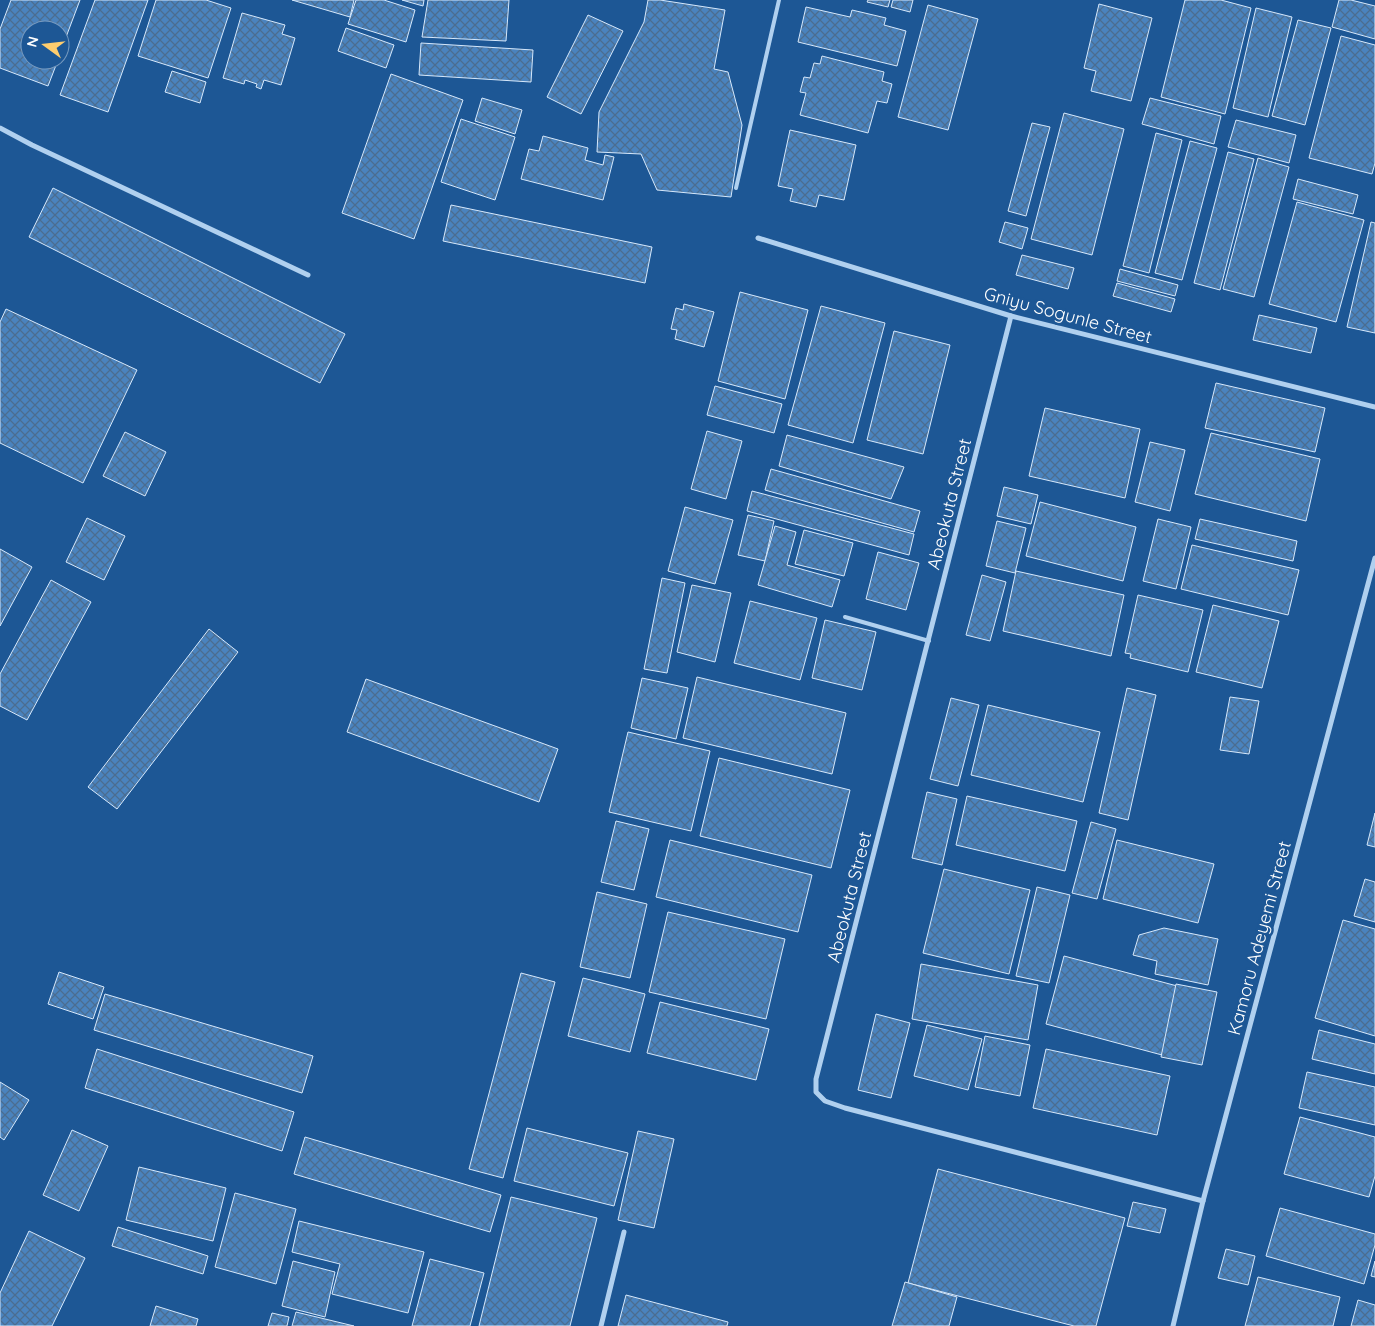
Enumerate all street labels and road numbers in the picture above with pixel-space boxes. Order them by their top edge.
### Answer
street label: Gniyu Sogunle Street [981,281,1155,349]
street label: Abeokuta Street [922,436,976,572]
street label: Abeokuta Street [822,829,876,965]
street label: Kamoru Adeyemi Street [1222,839,1296,1037]

